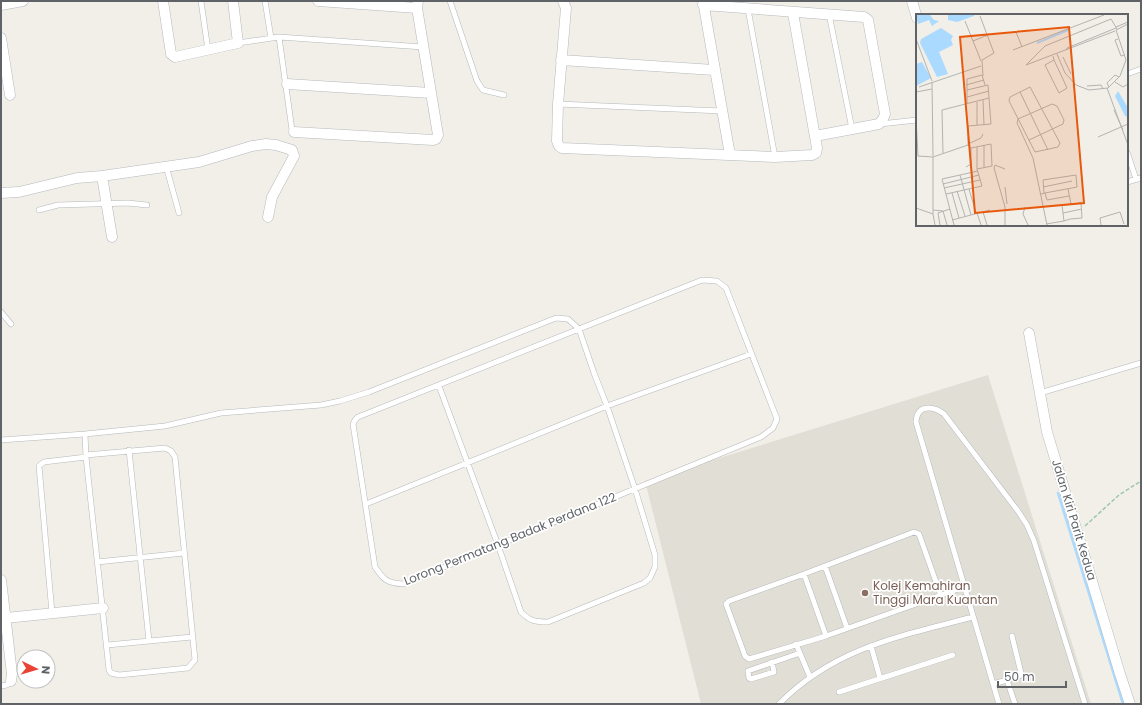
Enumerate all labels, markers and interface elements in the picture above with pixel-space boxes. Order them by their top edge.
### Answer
inset map [916,14,1128,226]
street label: Jalan Kiri Parit Kedua [1048,457,1101,582]
street label: Lorong Permatang Badak Perdana 122 [401,488,619,589]
place label: Kolej Kemahiran Tinggi Mara Kuantan [873,577,998,608]
marker: Kolej Kemahiran Tinggi Mara Kuantan [860,588,870,598]
north arrow [16,649,56,689]
scale bar [998,663,1066,689]
text: N [38,665,54,675]
text: 50 m [1004,668,1035,685]

